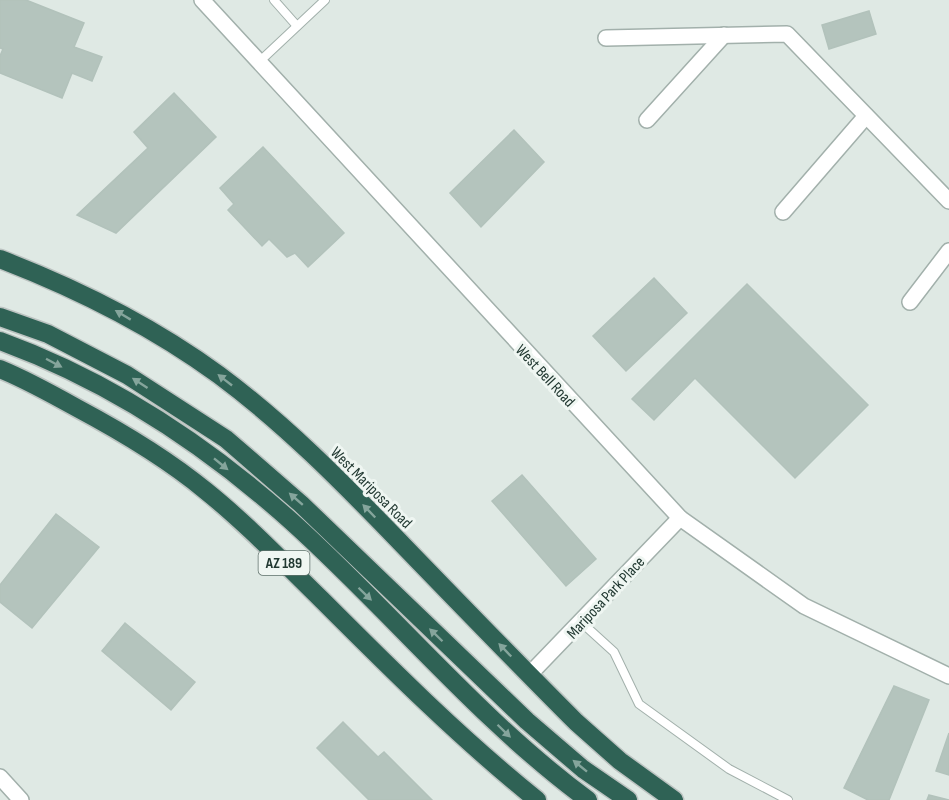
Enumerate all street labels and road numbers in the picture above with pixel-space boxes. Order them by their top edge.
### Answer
street label: West Bell Road [511,341,579,411]
street label: West Mariposa Road [326,443,416,533]
road number: AZ 189 [258,551,310,575]
street label: Mariposa Park Place [563,553,649,643]

